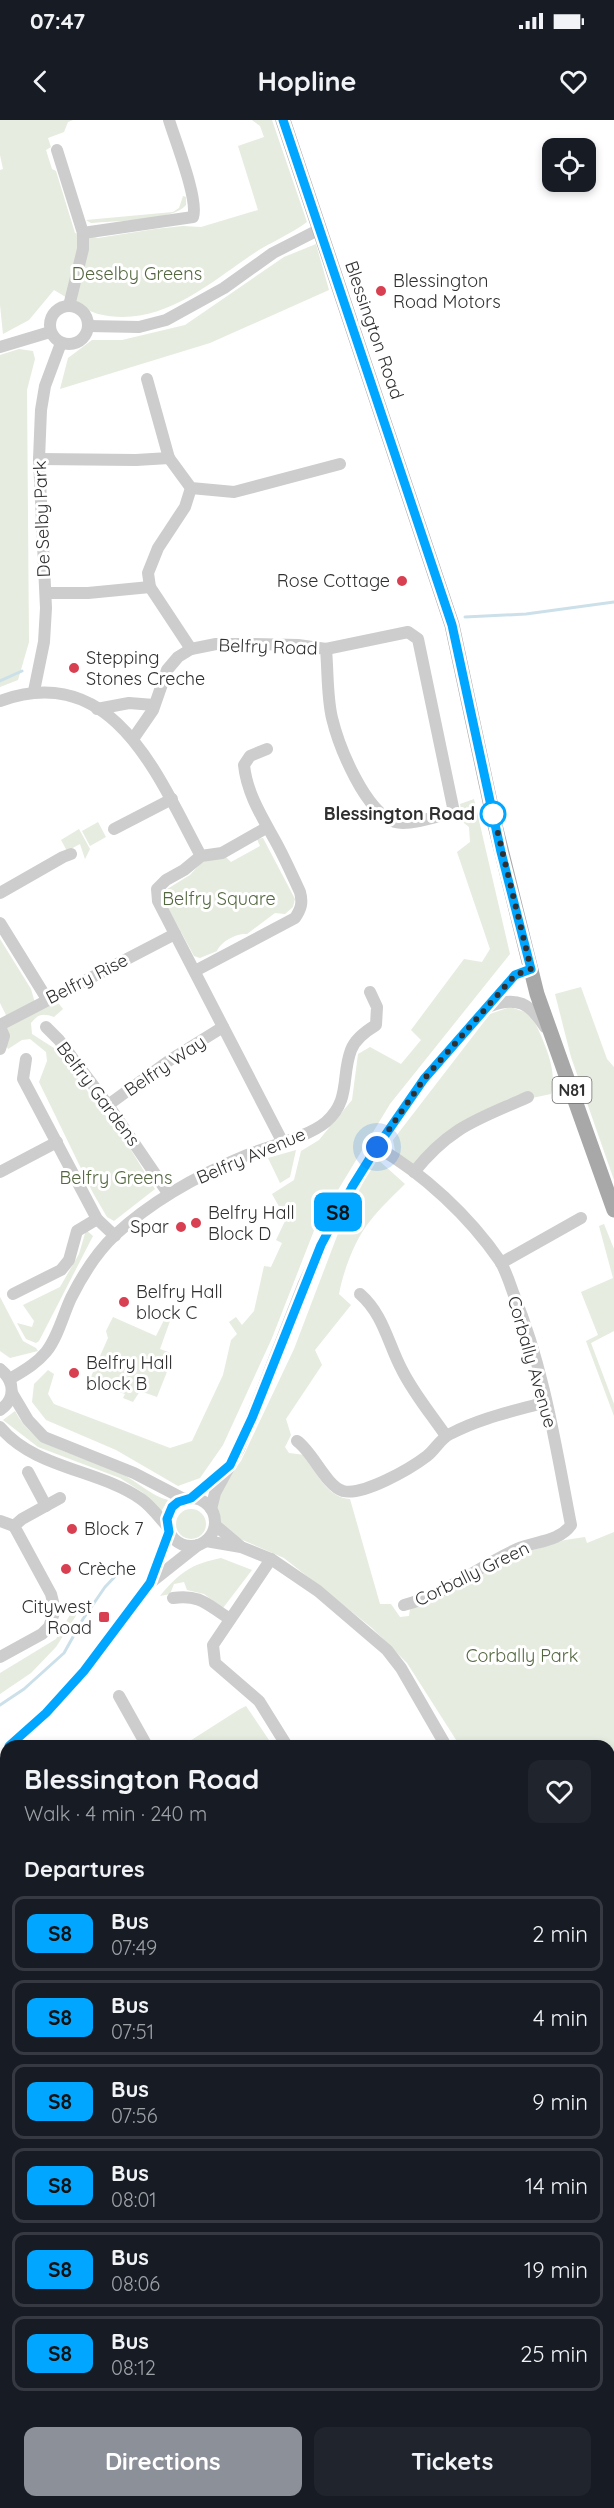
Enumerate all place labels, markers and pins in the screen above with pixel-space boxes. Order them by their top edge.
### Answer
place label: Blessington Road Motors [393,269,501,313]
marker: Blessington Road Motors [374,284,388,298]
place label: Rose Cottage [277,569,390,592]
marker: Rose Cottage [395,574,409,588]
place label: Stepping Stones Creche [86,646,205,690]
marker: Stepping Stones Creche [67,661,81,675]
marker: Blessington Road [480,801,506,827]
place label: Blessington Road [324,802,475,825]
place label: Belfry Hall Block D [208,1201,295,1245]
place label: Spar [130,1215,169,1238]
marker: Belfry Hall Block D [189,1216,203,1230]
marker: Spar [174,1220,188,1234]
place label: Belfry Hall block C [136,1280,223,1324]
marker: Belfry Hall block C [117,1295,131,1309]
place label: Belfry Hall block B [86,1351,173,1395]
marker: Belfry Hall block B [67,1366,81,1380]
place label: Block 7 [84,1517,144,1540]
marker: Block 7 [65,1522,79,1536]
place label: Crèche [78,1557,136,1580]
marker: Crèche [59,1562,73,1576]
place label: Citywest Road [22,1595,92,1639]
marker: Citywest Road [97,1610,111,1624]

